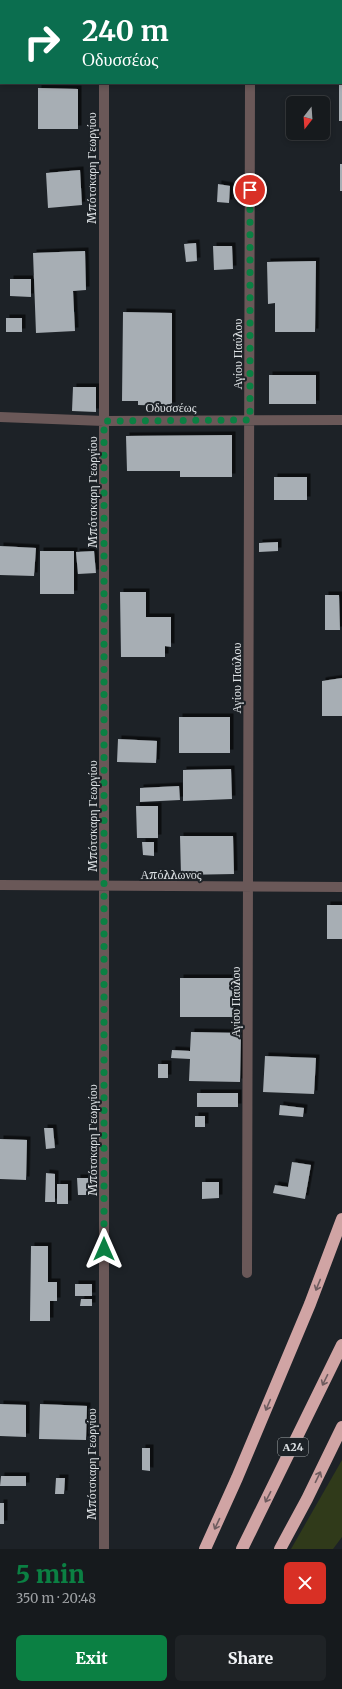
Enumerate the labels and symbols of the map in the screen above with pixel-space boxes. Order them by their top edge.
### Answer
north arrow [286,96,330,140]
street label: Μπότσκαρη Γεωργίου [84,112,99,224]
pin [233,173,267,207]
street label: Αγίου Παύλου [230,318,245,389]
street label: Οδυσσέως [146,400,197,415]
street label: Μπότσκαρη Γεωργίου [85,436,100,548]
street label: Αγίου Παύλου [229,642,244,713]
street label: Μπότσκαρη Γεωργίου [85,760,100,872]
street label: Απόλλωνος [140,867,202,882]
street label: Αγίου Παύλου [228,966,243,1037]
street label: Μπότσκαρη Γεωργίου [85,1084,100,1196]
position arrow [83,1228,125,1270]
one-way arrow [314,1278,321,1290]
one-way arrow [321,1374,328,1386]
one-way arrow [263,1398,271,1410]
street label: Μπότσκαρη Γεωργίου [84,1408,99,1520]
road number: Α24 [278,1438,308,1456]
one-way arrow [315,1472,322,1484]
one-way arrow [264,1491,271,1503]
one-way arrow [213,1518,220,1530]

